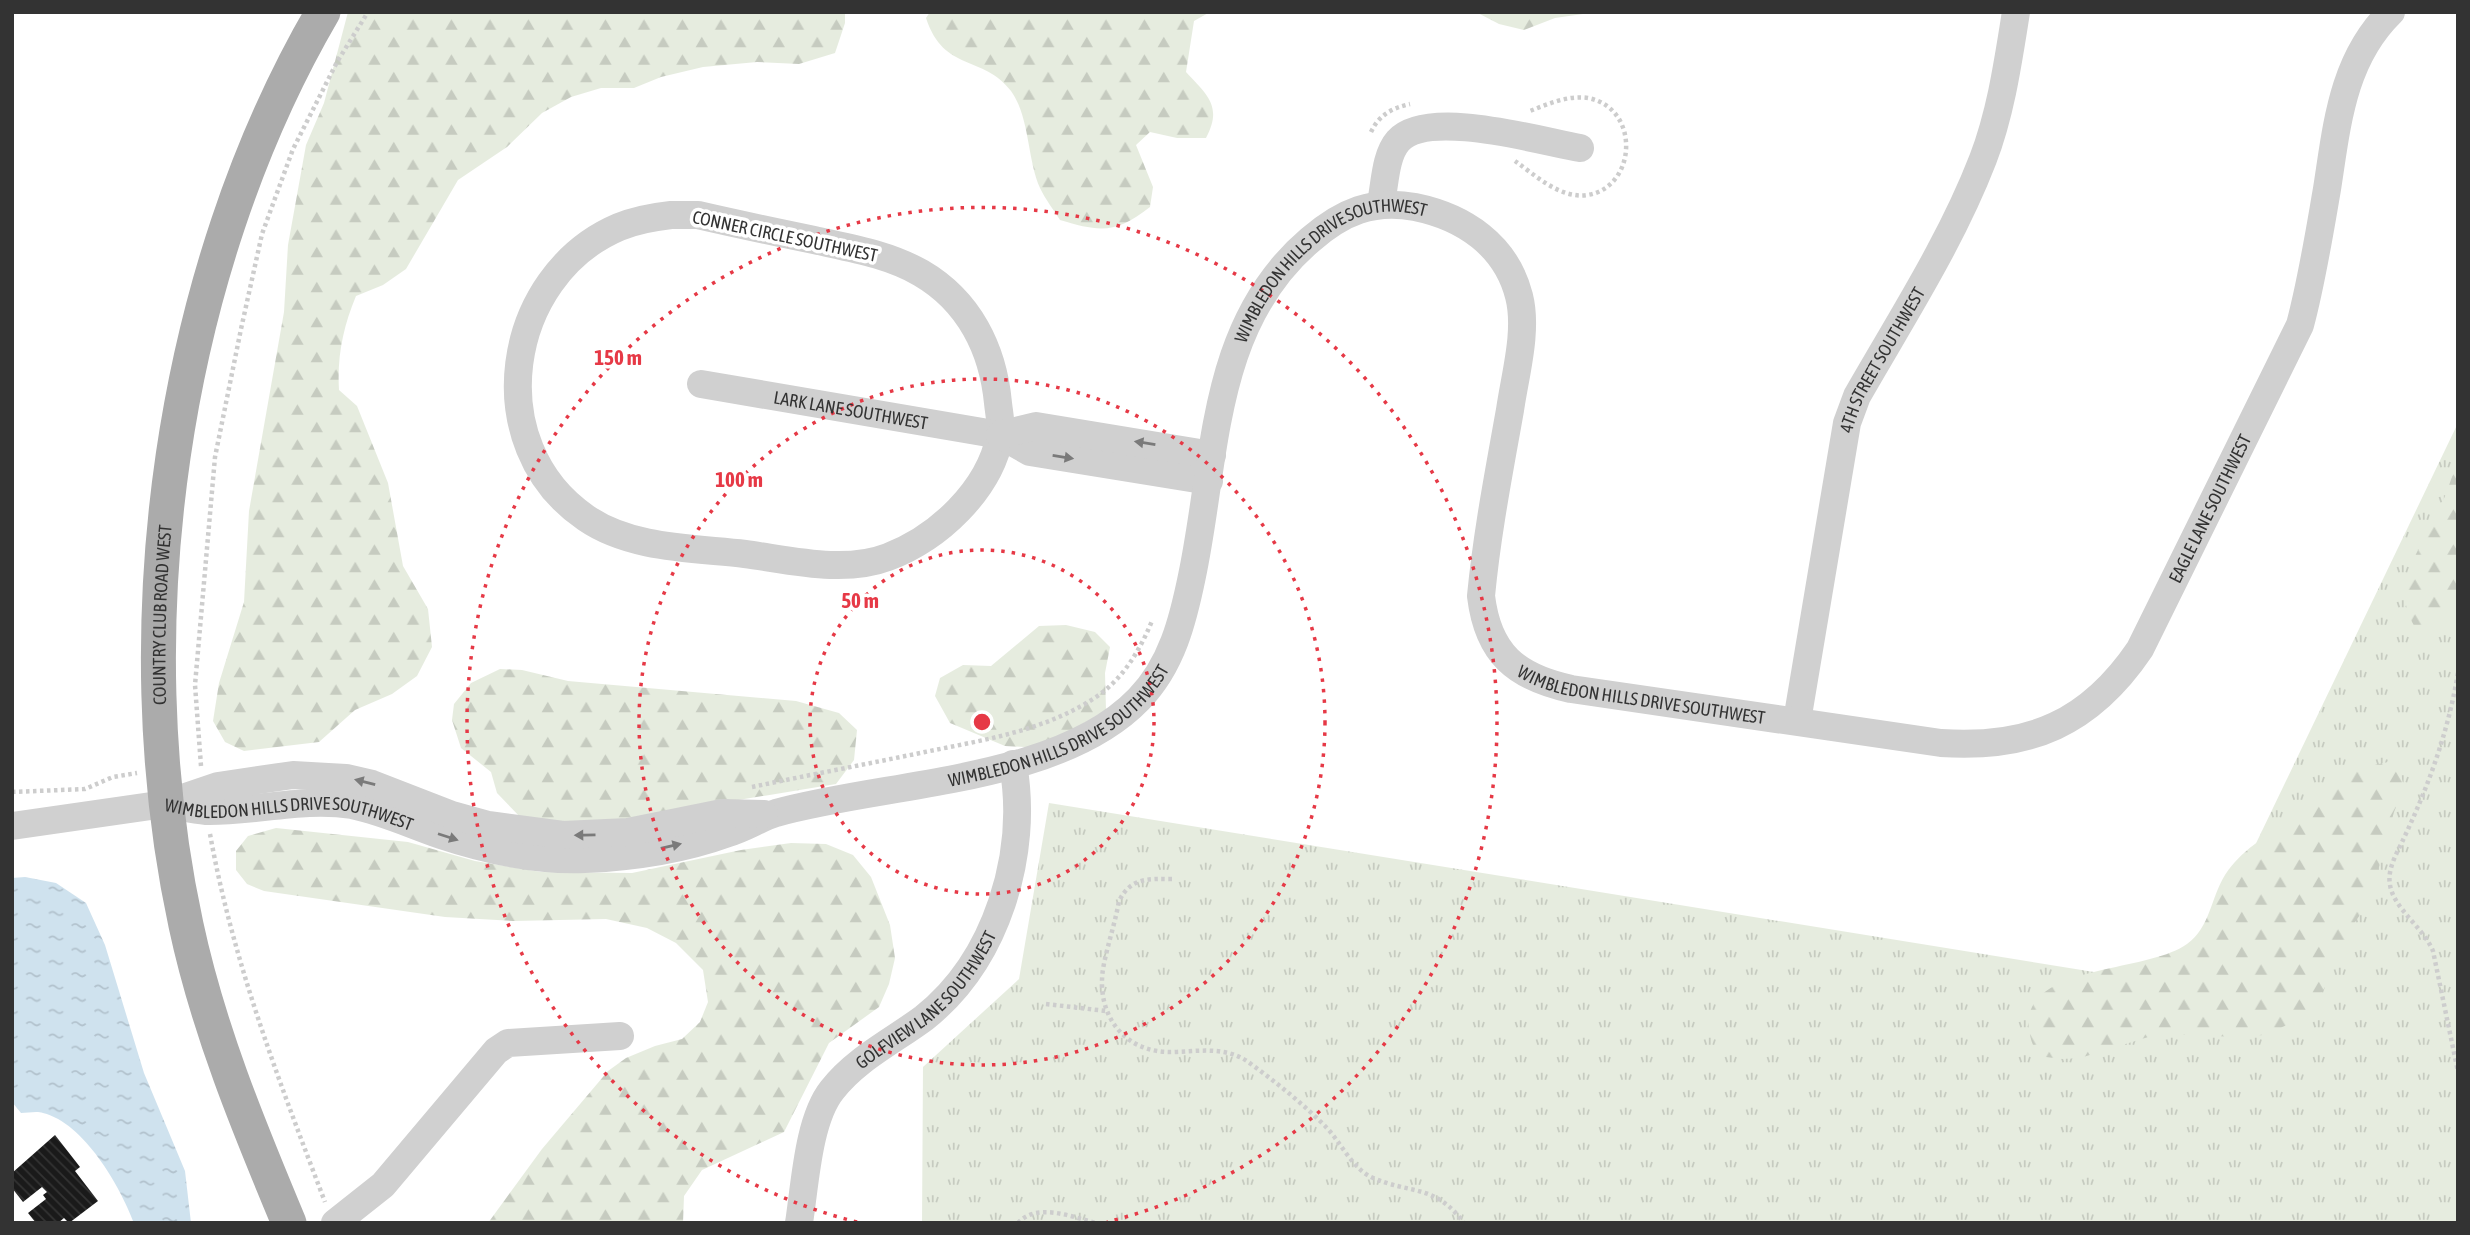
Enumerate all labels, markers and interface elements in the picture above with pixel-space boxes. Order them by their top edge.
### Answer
street label: WIMBLEDON HILLS DRIVE SOUTHWEST [1230,194,1430,345]
street label: CONNER CIRCLE SOUTHWEST [691,206,879,266]
street label: 4TH STREET SOUTHWEST [1835,283,1929,434]
text: 150 m [594,345,642,369]
street label: LARK LANE SOUTHWEST [772,386,930,433]
street label: EAGLE LANE SOUTHWEST [2164,431,2255,586]
one-way arrow [1134,437,1156,448]
one-way arrow [1053,452,1075,463]
text: 100 m [715,467,763,491]
street label: COUNTRY CLUB ROAD WEST [148,524,175,705]
text: 50 m [841,588,879,612]
street label: WIMBLEDON HILLS DRIVE SOUTHWEST [946,660,1172,790]
street label: WIMBLEDON HILLS DRIVE SOUTHWEST [1514,660,1767,728]
centre of rings [970,710,994,734]
one-way arrow [355,777,376,787]
street label: WIMBLEDON HILLS DRIVE SOUTHWEST [163,792,417,834]
one-way arrow [574,829,596,841]
one-way arrow [437,832,458,843]
one-way arrow [661,841,683,852]
street label: GOLFVIEW LANE SOUTHWEST [851,927,1000,1073]

